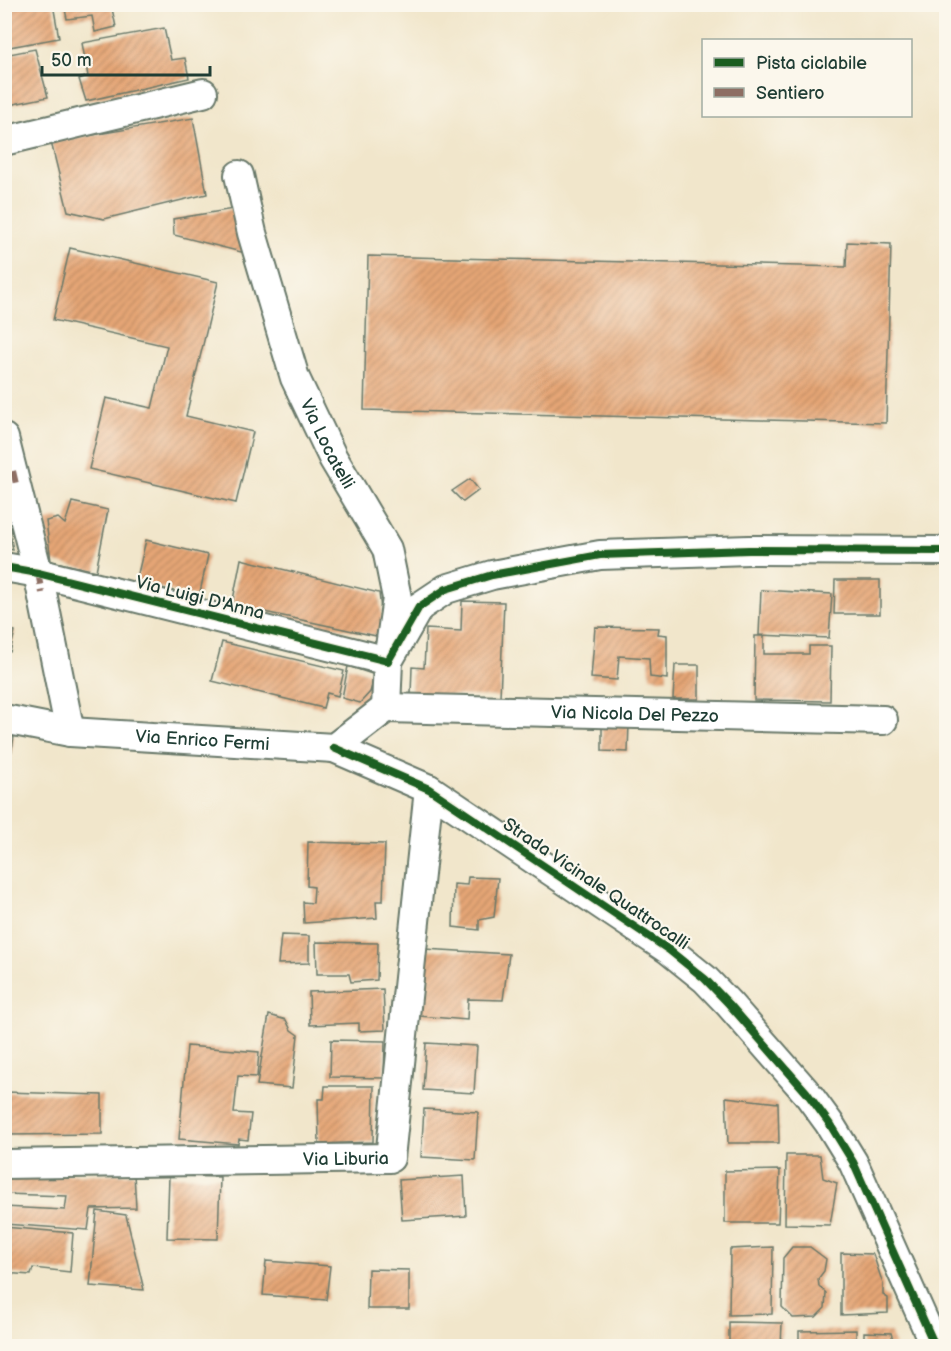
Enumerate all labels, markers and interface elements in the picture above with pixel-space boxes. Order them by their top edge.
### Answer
scale bar [42,39,210,77]
legend [702,39,912,117]
text: 50 m [51,50,92,71]
text: Pista ciclabile [756,53,867,74]
text: Sentiero [756,83,825,104]
street label: Via Locatelli [296,395,359,492]
street label: Via Luigi D'Anna [133,572,267,624]
street label: Via Nicola Del Pezzo [551,701,719,727]
street label: Via Enrico Fermi [135,725,270,755]
street label: Strada Vicinale Quattrocalli [499,814,693,954]
street label: Via Liburia [303,1148,389,1170]

